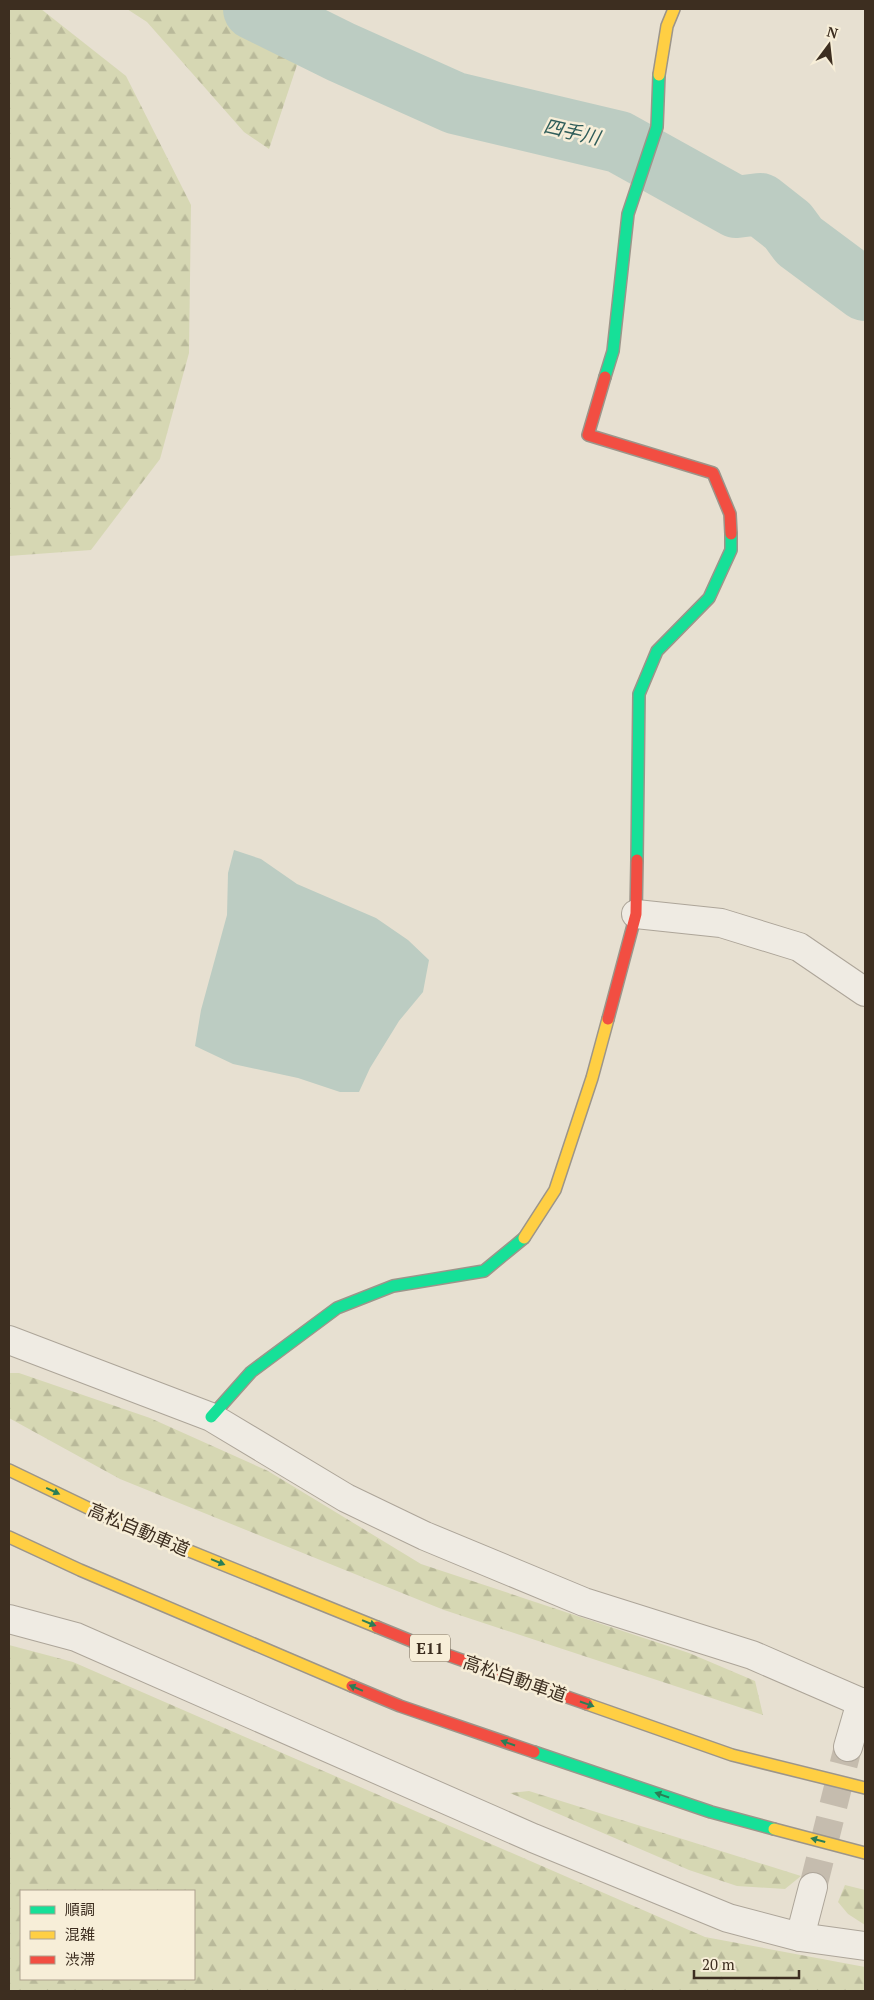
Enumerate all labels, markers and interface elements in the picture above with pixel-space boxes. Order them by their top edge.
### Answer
north arrow [804,20,854,70]
text: N [825,21,840,43]
water label: 四手川 [541,112,605,150]
one-way arrow [46,1488,60,1496]
street label: 高松自動車道 [85,1497,193,1561]
one-way arrow [211,1559,225,1567]
one-way arrow [362,1620,376,1628]
road number: E11 [410,1635,450,1662]
street label: 高松自動車道 [460,1649,570,1707]
one-way arrow [348,1683,363,1691]
one-way arrow [580,1700,595,1708]
one-way arrow [500,1739,515,1747]
one-way arrow [654,1791,669,1799]
one-way arrow [811,1836,826,1844]
legend [20,1890,195,1980]
text: 順調 [65,1899,95,1919]
text: 混雑 [65,1924,95,1944]
scale bar [694,1948,799,1980]
text: 渋滞 [65,1949,95,1969]
text: 20 m [702,1954,735,1974]

